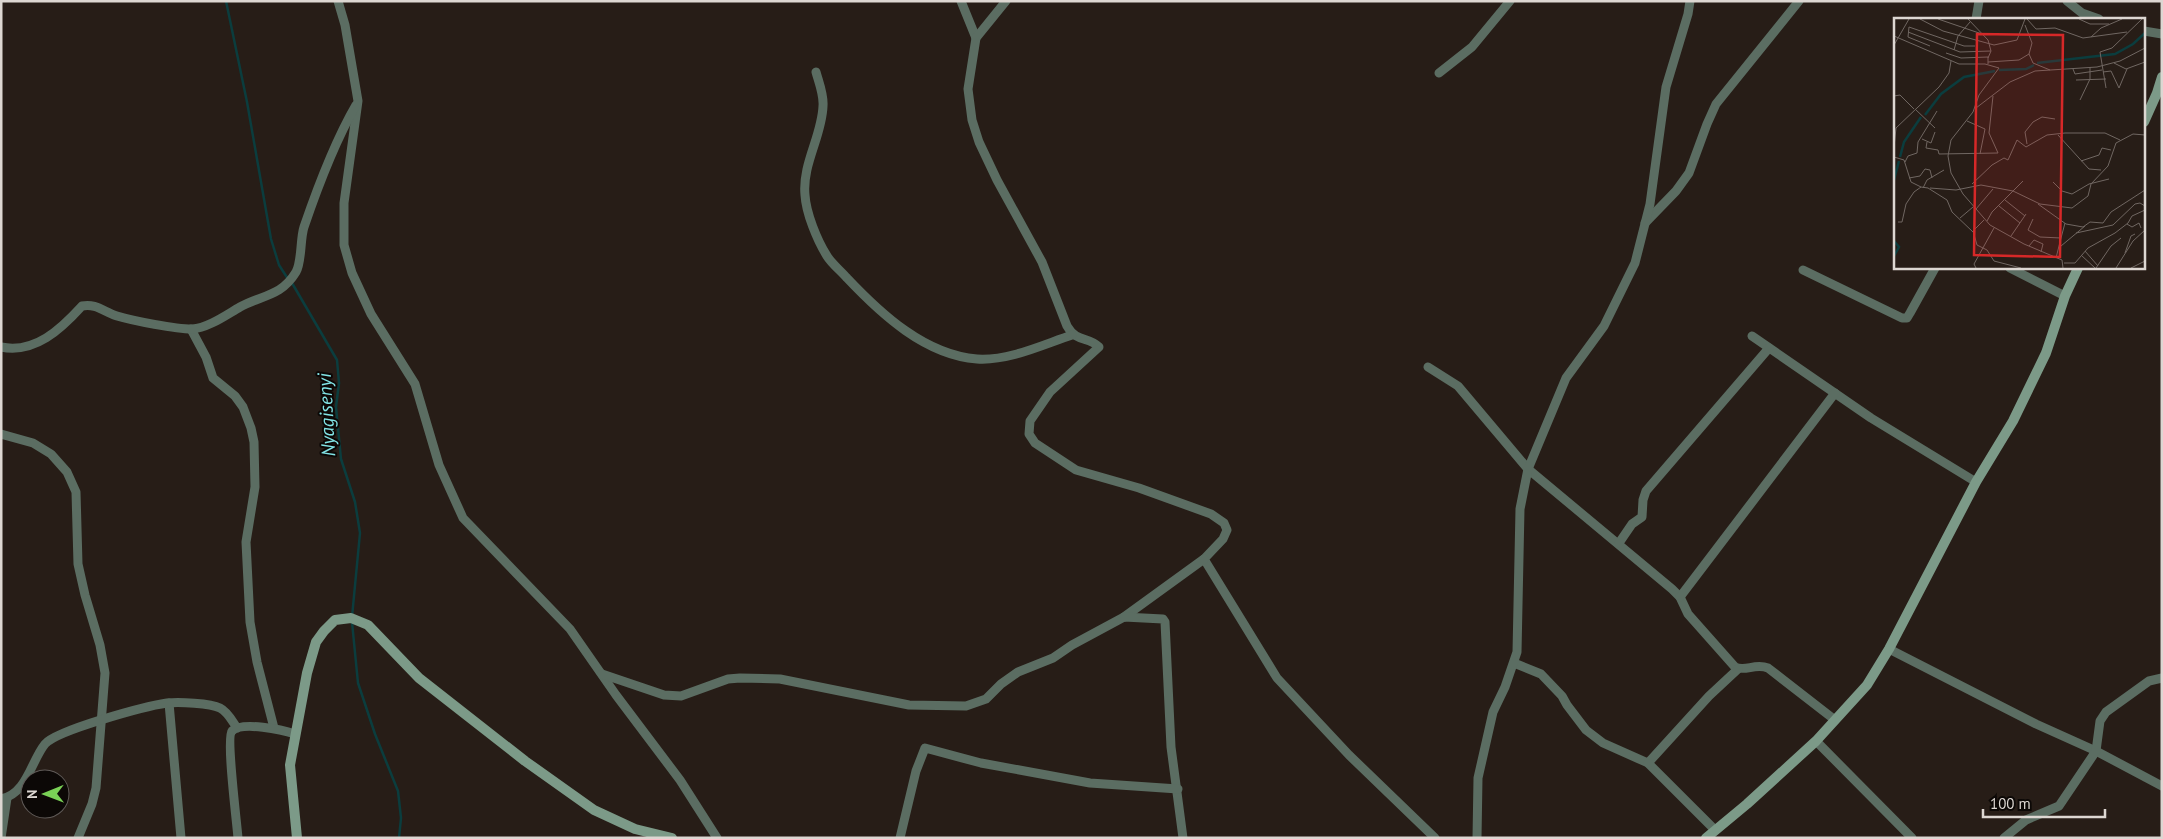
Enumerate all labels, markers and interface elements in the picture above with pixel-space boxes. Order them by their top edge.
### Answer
inset map [1894,18,2146,269]
water label: Nyagisenyi [312,372,340,457]
north arrow [20,769,70,819]
scale bar [1983,786,2106,818]
text: N [23,789,41,799]
text: 100 m [1990,794,2031,813]

